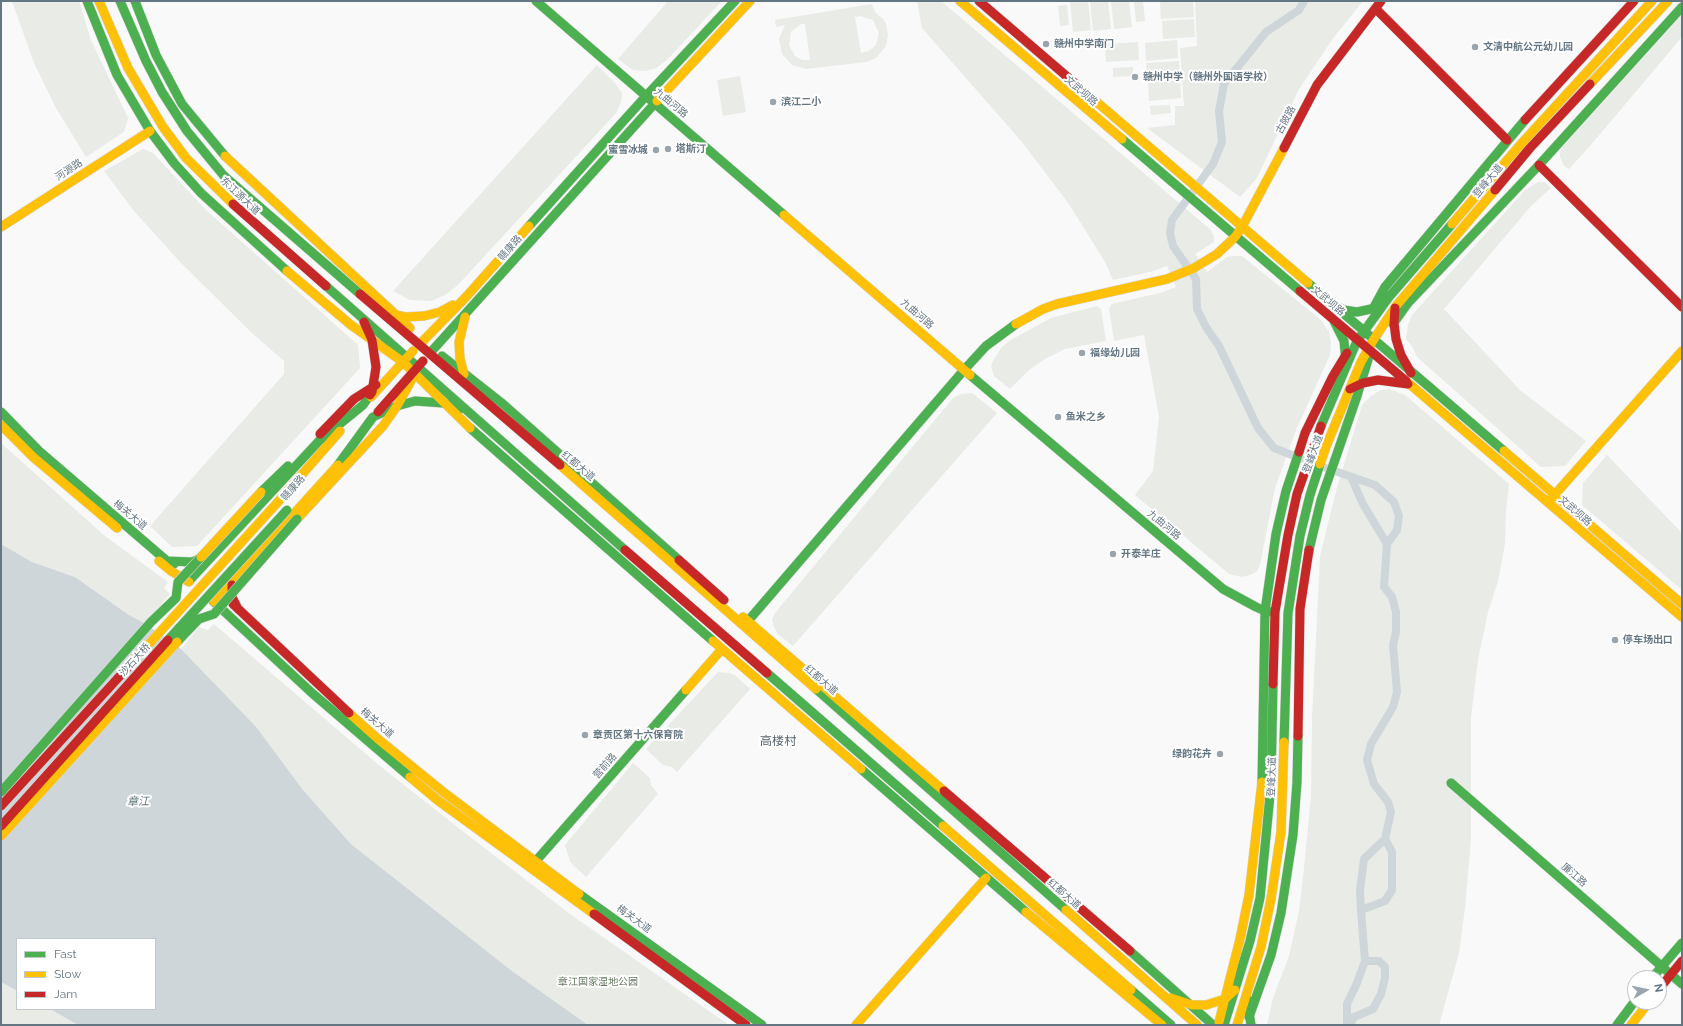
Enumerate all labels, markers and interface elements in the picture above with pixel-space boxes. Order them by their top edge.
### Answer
place label: 赣州中学南门 [1054,38,1114,50]
marker: 赣州中学南门 [1041,39,1051,49]
place label: 文清中航公元幼儿园 [1483,41,1573,53]
marker: 文清中航公元幼儿园 [1470,42,1480,52]
place label: 赣州中学（赣州外国语学校） [1143,71,1273,83]
marker: 赣州中学（赣州外国语学校） [1130,72,1140,82]
street label: 文武坝路 [1062,73,1100,109]
street label: 九曲河路 [652,86,690,120]
place label: 滨江二小 [781,96,821,108]
marker: 滨江二小 [768,97,778,107]
street label: 古陂路 [1274,104,1298,136]
place label: 塔斯汀 [676,143,706,155]
place label: 蜜雪冰城 [608,144,648,156]
marker: 塔斯汀 [663,144,673,154]
marker: 蜜雪冰城 [651,145,661,155]
street label: 河源路 [53,157,85,183]
street label: 登峰大道 [1471,162,1505,200]
street label: 东江源大道 [218,175,262,217]
street label: 赣康路 [496,233,524,263]
street label: 文武坝路 [1309,284,1347,318]
street label: 九曲河路 [898,296,936,332]
place label: 福缘幼儿园 [1090,347,1140,359]
marker: 福缘幼儿园 [1077,348,1087,358]
place label: 鱼米之乡 [1066,411,1106,423]
marker: 鱼米之乡 [1053,412,1063,422]
street label: 登峰大道 [1301,433,1325,475]
street label: 红都大道 [559,449,597,483]
street label: 赣康路 [279,473,307,503]
street label: 文武坝路 [1556,493,1594,529]
street label: 梅关大道 [111,498,149,532]
street label: 九曲河路 [1145,508,1183,542]
place label: 开泰羊庄 [1121,548,1161,560]
marker: 开泰羊庄 [1108,549,1118,559]
place label: 停车场出口 [1623,634,1673,646]
marker: 停车场出口 [1610,635,1620,645]
street label: 沙石大桥 [117,641,153,679]
street label: 红都大道 [802,662,840,698]
street label: 梅关大道 [358,705,396,741]
place label: 章贡区第十六保育院 [593,729,683,741]
marker: 章贡区第十六保育院 [580,730,590,740]
district label: 高楼村 [760,734,796,748]
place label: 绿韵花卉 [1172,748,1212,760]
marker: 绿韵花卉 [1215,749,1225,759]
street label: 营前路 [591,751,619,781]
street label: 登峰大道 [1265,757,1279,797]
water label: 章江 [127,795,149,809]
street label: 廉江路 [1559,861,1589,889]
street label: 红都大道 [1045,876,1083,912]
street label: 梅关大道 [614,902,654,936]
legend [16,938,156,1010]
text: Fast [54,947,77,961]
text: Slow [54,967,81,981]
north arrow [1627,970,1667,1010]
park label: 章江国家湿地公园 [558,976,638,988]
text: N [1651,983,1665,993]
text: Jam [54,987,77,1001]

